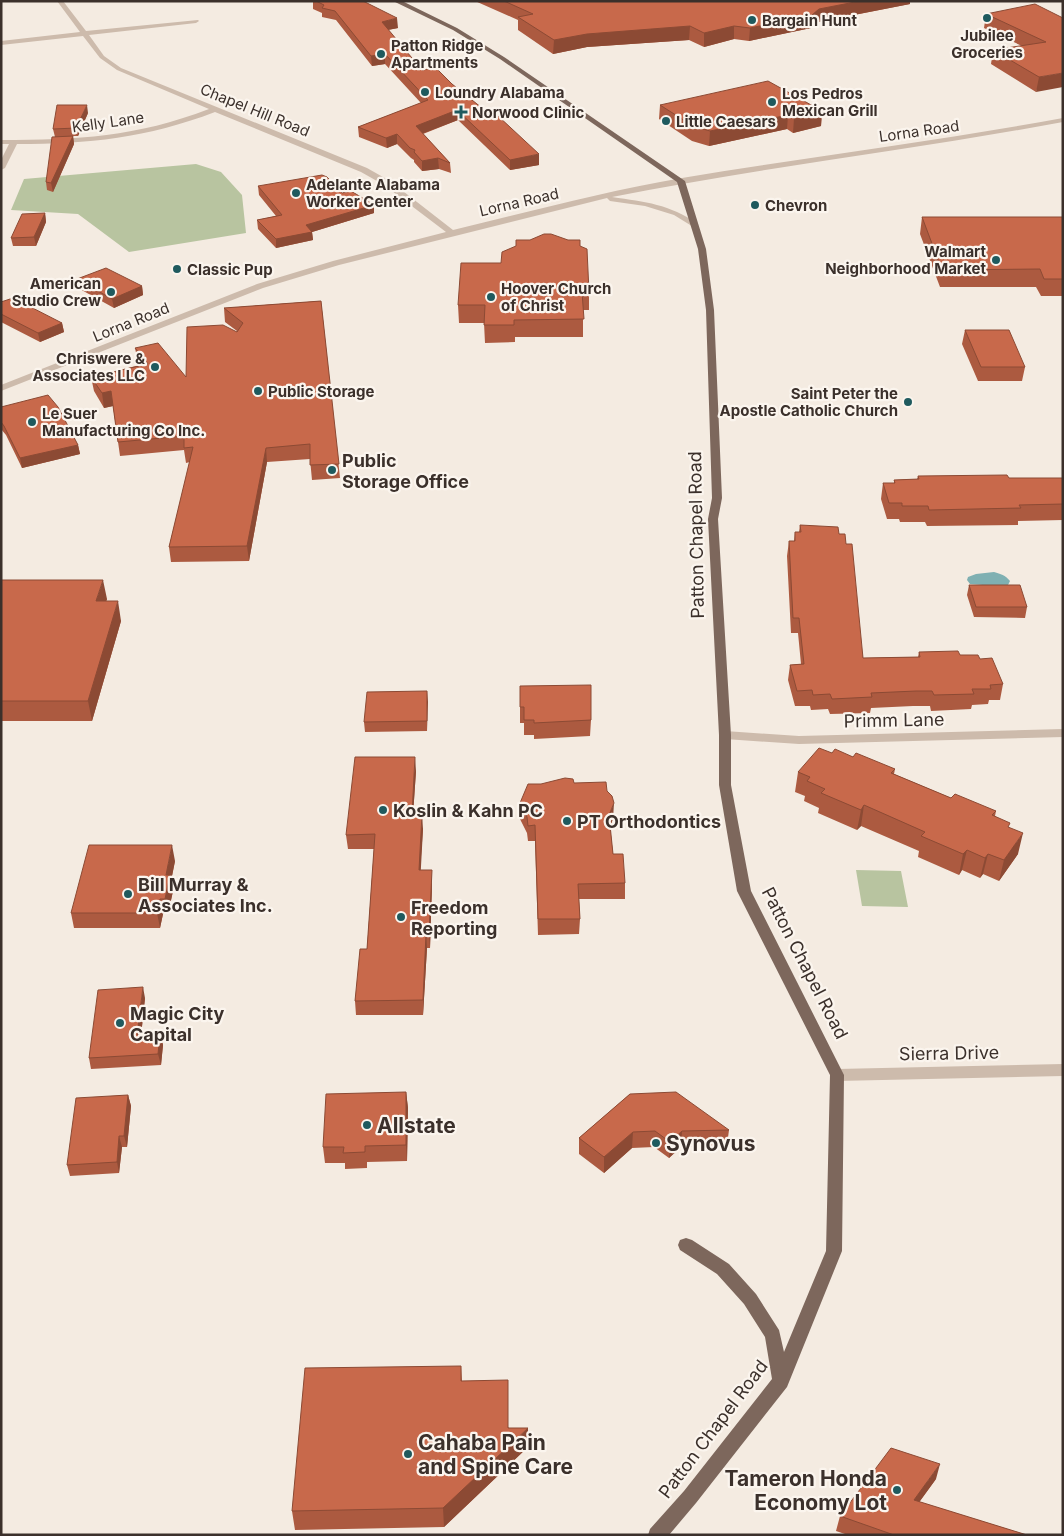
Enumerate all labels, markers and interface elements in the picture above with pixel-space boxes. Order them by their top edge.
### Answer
place label: Bargain Hunt [762,11,857,30]
marker: Jubilee Groceries [981,12,993,24]
marker: Bargain Hunt [746,14,758,26]
place label: Jubilee Groceries [951,26,1023,62]
place label: Patton Ridge Apartments [391,36,483,72]
marker: Patton Ridge Apartments [375,48,387,60]
street label: Chapel Hill Road [197,79,313,141]
place label: Loundry Alabama [435,83,564,102]
place label: Los Pedros Mexican Grill [782,84,878,120]
marker: Loundry Alabama [419,86,431,98]
marker: Los Pedros Mexican Grill [766,96,778,108]
place label: Norwood Clinic [472,103,584,122]
marker: Norwood Clinic [454,105,468,119]
street label: Kelly Lane [71,108,145,136]
place label: Little Caesars [676,112,776,131]
marker: Little Caesars [660,115,672,127]
street label: Lorna Road [878,116,960,146]
place label: Adelante Alabama Worker Center [306,175,440,211]
street label: Lorna Road [477,184,561,220]
marker: Adelante Alabama Worker Center [290,187,302,199]
place label: Chevron [765,196,827,215]
marker: Chevron [749,199,761,211]
place label: Walmart Neighborhood Market [825,242,987,278]
marker: Walmart Neighborhood Market [990,254,1002,266]
place label: Classic Pup [187,260,273,279]
marker: Classic Pup [171,263,183,275]
place label: American Studio Crew [12,274,101,310]
place label: Hoover Church of Christ [501,279,611,315]
marker: American Studio Crew [105,286,117,298]
marker: Hoover Church of Christ [485,291,497,303]
street label: Lorna Road [90,298,172,346]
place label: Chriswere & Associates LLC [33,349,145,385]
marker: Chriswere & Associates LLC [149,361,161,373]
place label: Public Storage [268,382,374,401]
place label: Saint Peter the Apostle Catholic Church [720,384,898,420]
marker: Public Storage [252,385,264,397]
marker: Saint Peter the Apostle Catholic Church [902,396,914,408]
place label: Le Suer Manufacturing Co Inc. [42,404,205,440]
marker: Le Suer Manufacturing Co Inc. [26,416,38,428]
place label: Public Storage Office [342,450,469,492]
street label: Patton Chapel Road [684,451,708,619]
marker: Public Storage Office [326,464,338,476]
street label: Primm Lane [843,709,945,731]
place label: Koslin & Kahn PC [393,800,543,821]
marker: Koslin & Kahn PC [377,804,389,816]
place label: PT Orthodontics [577,811,721,832]
marker: PT Orthodontics [561,815,573,827]
place label: Bill Murray & Associates Inc. [138,874,273,916]
street label: Patton Chapel Road [758,884,852,1042]
marker: Bill Murray & Associates Inc. [122,888,134,900]
place label: Freedom Reporting [411,897,497,939]
marker: Freedom Reporting [395,911,407,923]
place label: Magic City Capital [130,1003,225,1045]
marker: Magic City Capital [114,1017,126,1029]
street label: Sierra Drive [899,1042,999,1064]
place label: Allstate [377,1113,456,1138]
marker: Allstate [361,1119,373,1131]
place label: Synovus [666,1131,755,1156]
marker: Synovus [650,1137,662,1149]
street label: Patton Chapel Road [654,1356,772,1502]
place label: Cahaba Pain and Spine Care [418,1430,573,1479]
marker: Cahaba Pain and Spine Care [402,1448,414,1460]
place label: Tameron Honda Economy Lot [725,1466,887,1515]
marker: Tameron Honda Economy Lot [891,1484,903,1496]

